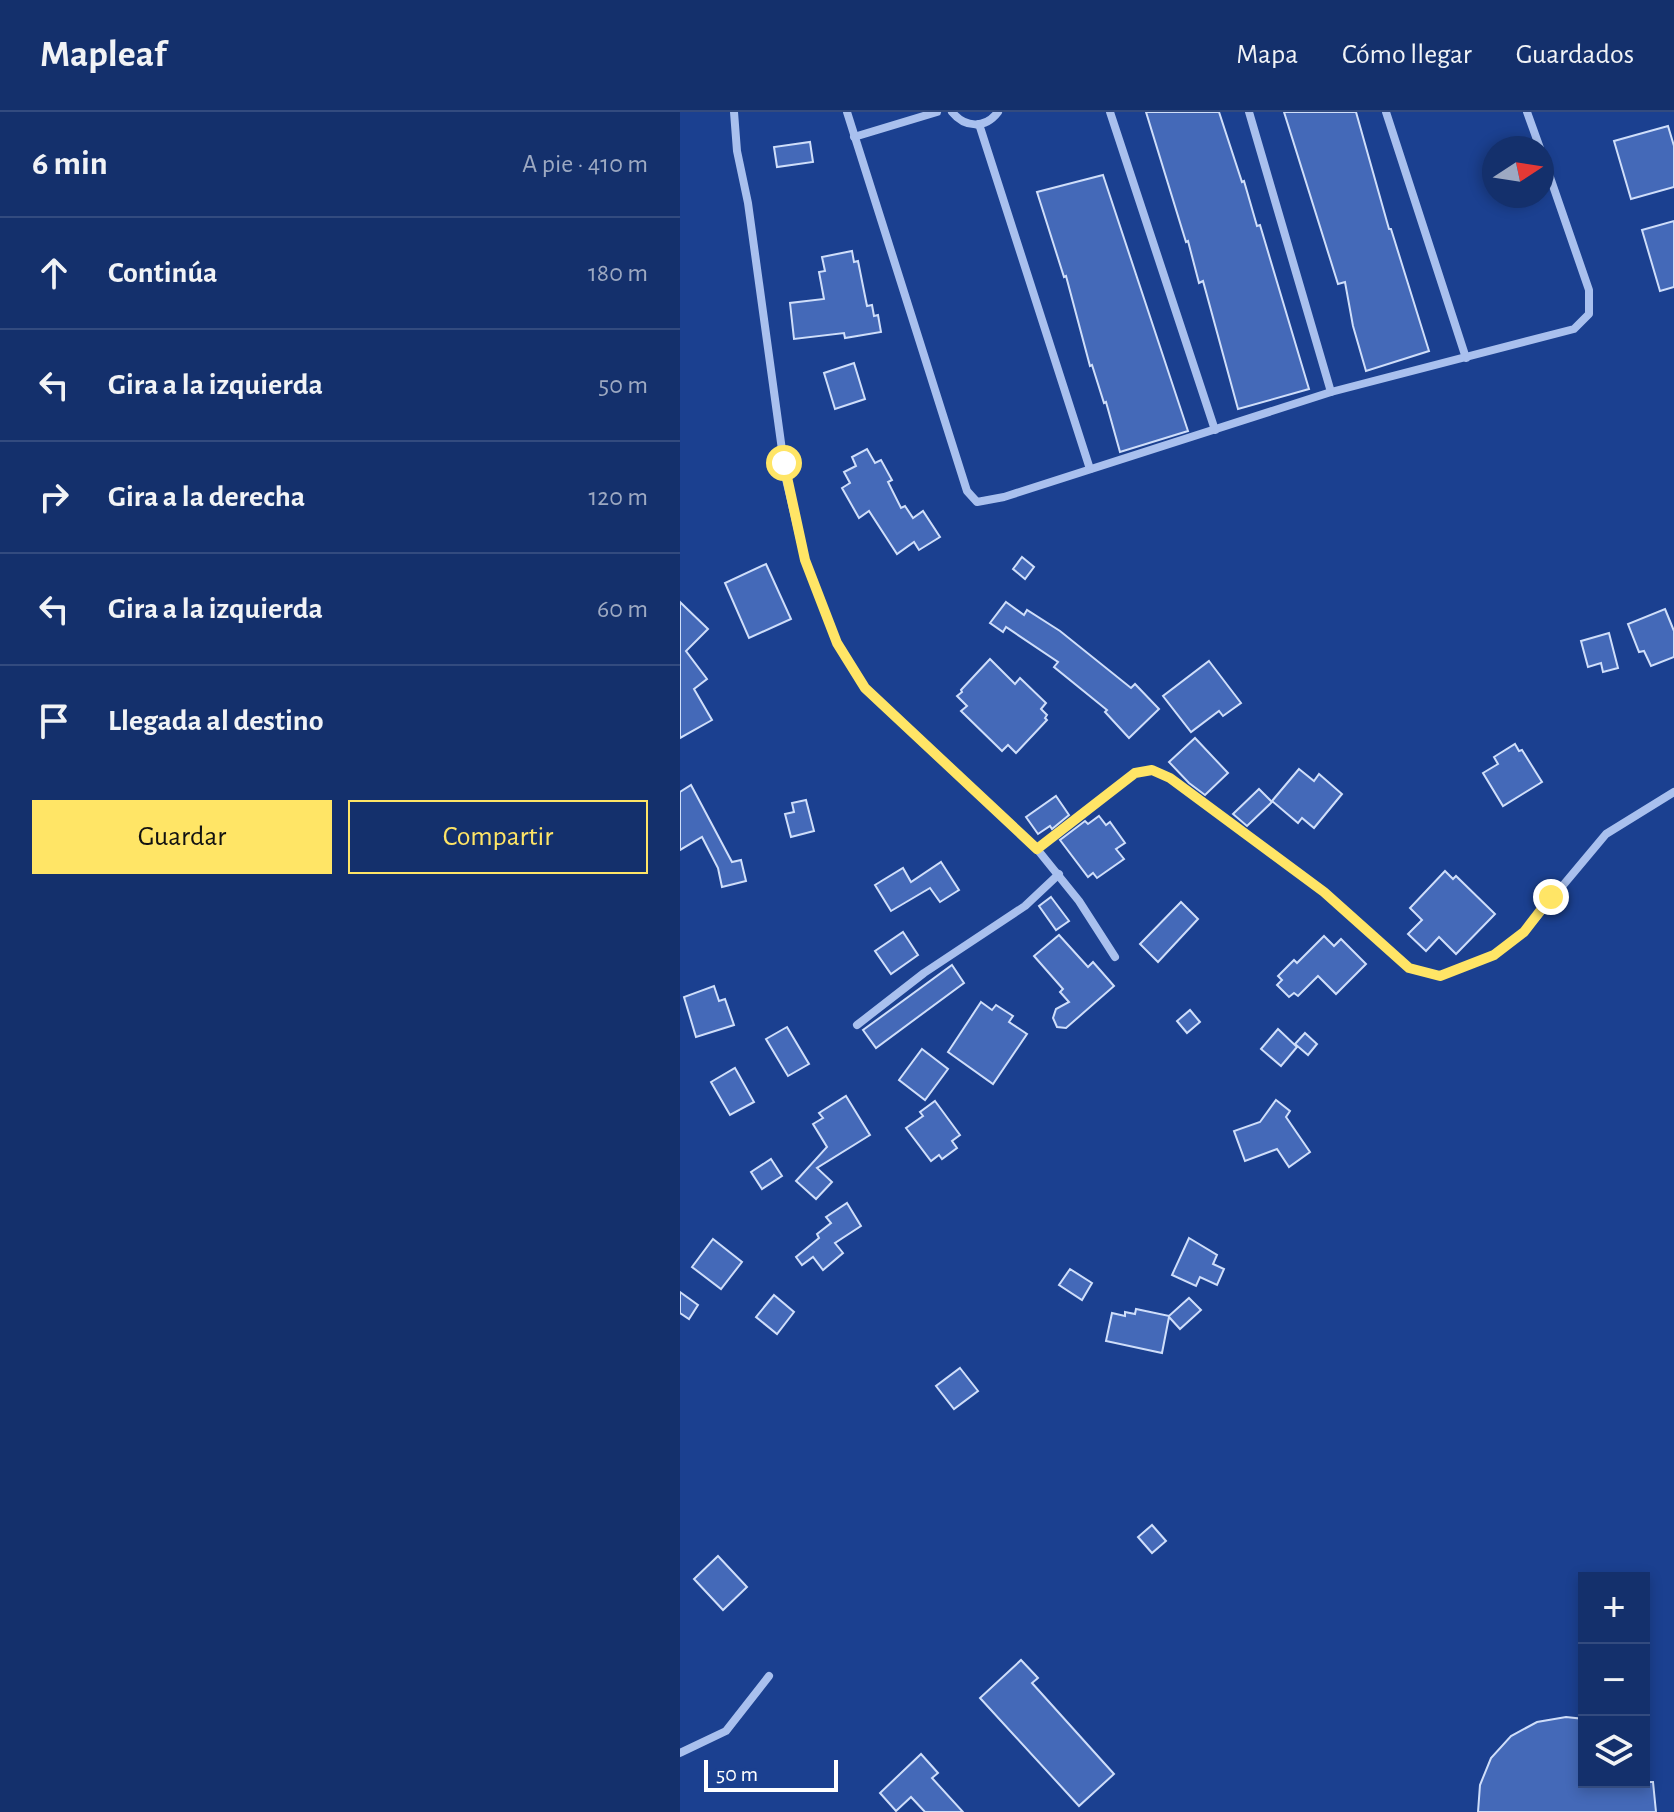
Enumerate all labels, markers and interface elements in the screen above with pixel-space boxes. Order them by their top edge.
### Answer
text: Mapleaf [40,36,166,74]
text: Mapa [1236,41,1298,69]
text: Cómo llegar [1342,41,1472,69]
text: Guardados [1516,41,1634,69]
north arrow [1482,136,1554,208]
text: 6 min [32,147,108,181]
text: A pie · 410 m [522,151,648,177]
icon: ahead [32,251,76,295]
text: Continúa [108,258,217,288]
text: 180 m [588,260,648,286]
icon: left [32,363,76,407]
text: Gira a la izquierda [108,370,323,400]
text: 50 m [598,372,648,398]
route start [766,445,802,481]
icon: right [32,475,76,519]
text: Gira a la derecha [108,482,305,512]
text: 120 m [588,484,648,510]
icon: left [32,587,76,631]
text: Gira a la izquierda [108,594,323,624]
text: 60 m [597,596,648,622]
icon: arrive [32,699,76,743]
text: Llegada al destino [108,706,324,736]
button: Guardar [32,800,332,874]
button: Compartir [348,800,648,874]
route end [1533,879,1569,915]
map controls [1578,1572,1650,1788]
button: + [1578,1572,1650,1644]
button: − [1578,1644,1650,1716]
button: layers [1578,1716,1650,1788]
scale bar [704,1756,838,1792]
text: 50 m [716,1763,758,1785]

